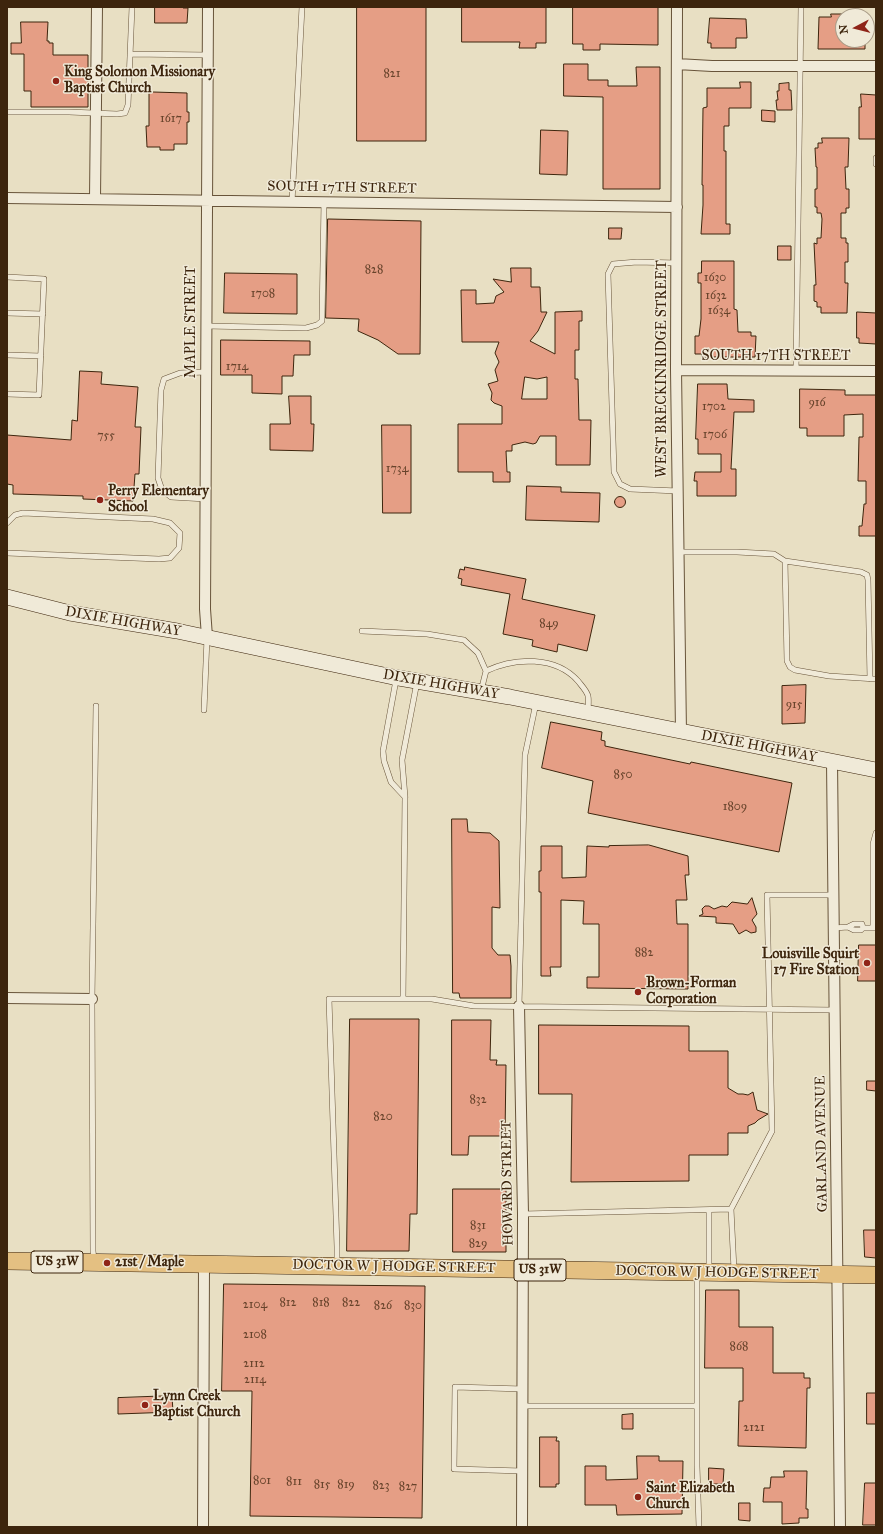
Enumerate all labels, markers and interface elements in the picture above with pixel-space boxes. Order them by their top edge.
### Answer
north arrow [835,8,875,48]
text: N [837,24,851,35]
place label: King Solomon Missionary Baptist Church [64,65,215,98]
house number: 821 [383,67,401,81]
marker: King Solomon Missionary Baptist Church [51,76,61,86]
house number: 1617 [160,112,182,126]
street label: SOUTH 17TH STREET [267,178,417,198]
street label: WEST BRECKINRIDGE STREET [655,260,671,478]
house number: 828 [365,263,383,277]
street label: MAPLE STREET [184,266,200,378]
house number: 1630 [704,271,726,285]
house number: 1708 [251,287,275,301]
house number: 1632 [705,289,727,303]
house number: 1634 [708,304,730,318]
street label: SOUTH 17TH STREET [701,349,851,365]
house number: 1714 [226,360,248,374]
house number: 916 [808,396,826,410]
house number: 1702 [702,400,726,414]
house number: 1706 [703,428,727,442]
house number: 755 [97,429,115,443]
house number: 1734 [386,462,408,476]
place label: Perry Elementary School [108,484,209,516]
marker: Perry Elementary School [95,495,105,505]
street label: DIXIE HIGHWAY [64,604,182,640]
house number: 849 [539,617,559,631]
street label: DIXIE HIGHWAY [382,667,500,703]
house number: 915 [786,698,802,712]
street label: DIXIE HIGHWAY [700,728,818,766]
house number: 850 [614,768,632,782]
house number: 1809 [723,800,747,814]
house number: 882 [635,946,653,960]
place label: Louisville Squirt 17 Fire Station [762,947,859,980]
marker: Louisville Squirt 17 Fire Station [862,958,872,968]
place label: Brown-Forman Corporation [646,976,736,1008]
marker: Brown-Forman Corporation [633,987,643,997]
street label: GARLAND AVENUE [812,1076,832,1212]
house number: 832 [469,1093,487,1107]
house number: 820 [373,1110,393,1124]
street label: HOWARD STREET [499,1120,517,1246]
house number: 831 [470,1219,486,1233]
house number: 829 [469,1237,487,1251]
road number: US 31W [31,1251,83,1273]
place label: 21st / Maple [115,1255,184,1271]
street label: DOCTOR W J HODGE STREET [292,1257,496,1277]
marker: 21st / Maple [102,1258,112,1268]
road number: US 31W [514,1259,566,1281]
street label: DOCTOR W J HODGE STREET [615,1263,819,1283]
house number: 812 [279,1296,297,1310]
house number: 818 [312,1296,330,1310]
house number: 822 [342,1296,360,1310]
house number: 2104 [243,1298,267,1312]
house number: 826 [374,1299,392,1313]
house number: 830 [404,1299,422,1313]
house number: 2108 [243,1328,267,1342]
house number: 868 [730,1340,748,1354]
house number: 2112 [243,1357,265,1371]
house number: 2114 [244,1373,266,1387]
place label: Lynn Creek Baptist Church [153,1389,241,1422]
marker: Lynn Creek Baptist Church [140,1400,150,1410]
house number: 2121 [743,1421,765,1435]
house number: 801 [253,1474,271,1488]
house number: 811 [286,1475,302,1489]
house number: 815 [314,1478,330,1492]
house number: 819 [337,1478,355,1492]
house number: 823 [372,1479,390,1493]
house number: 827 [399,1480,417,1494]
place label: Saint Elizabeth Church [646,1481,735,1514]
marker: Saint Elizabeth Church [633,1492,643,1502]

